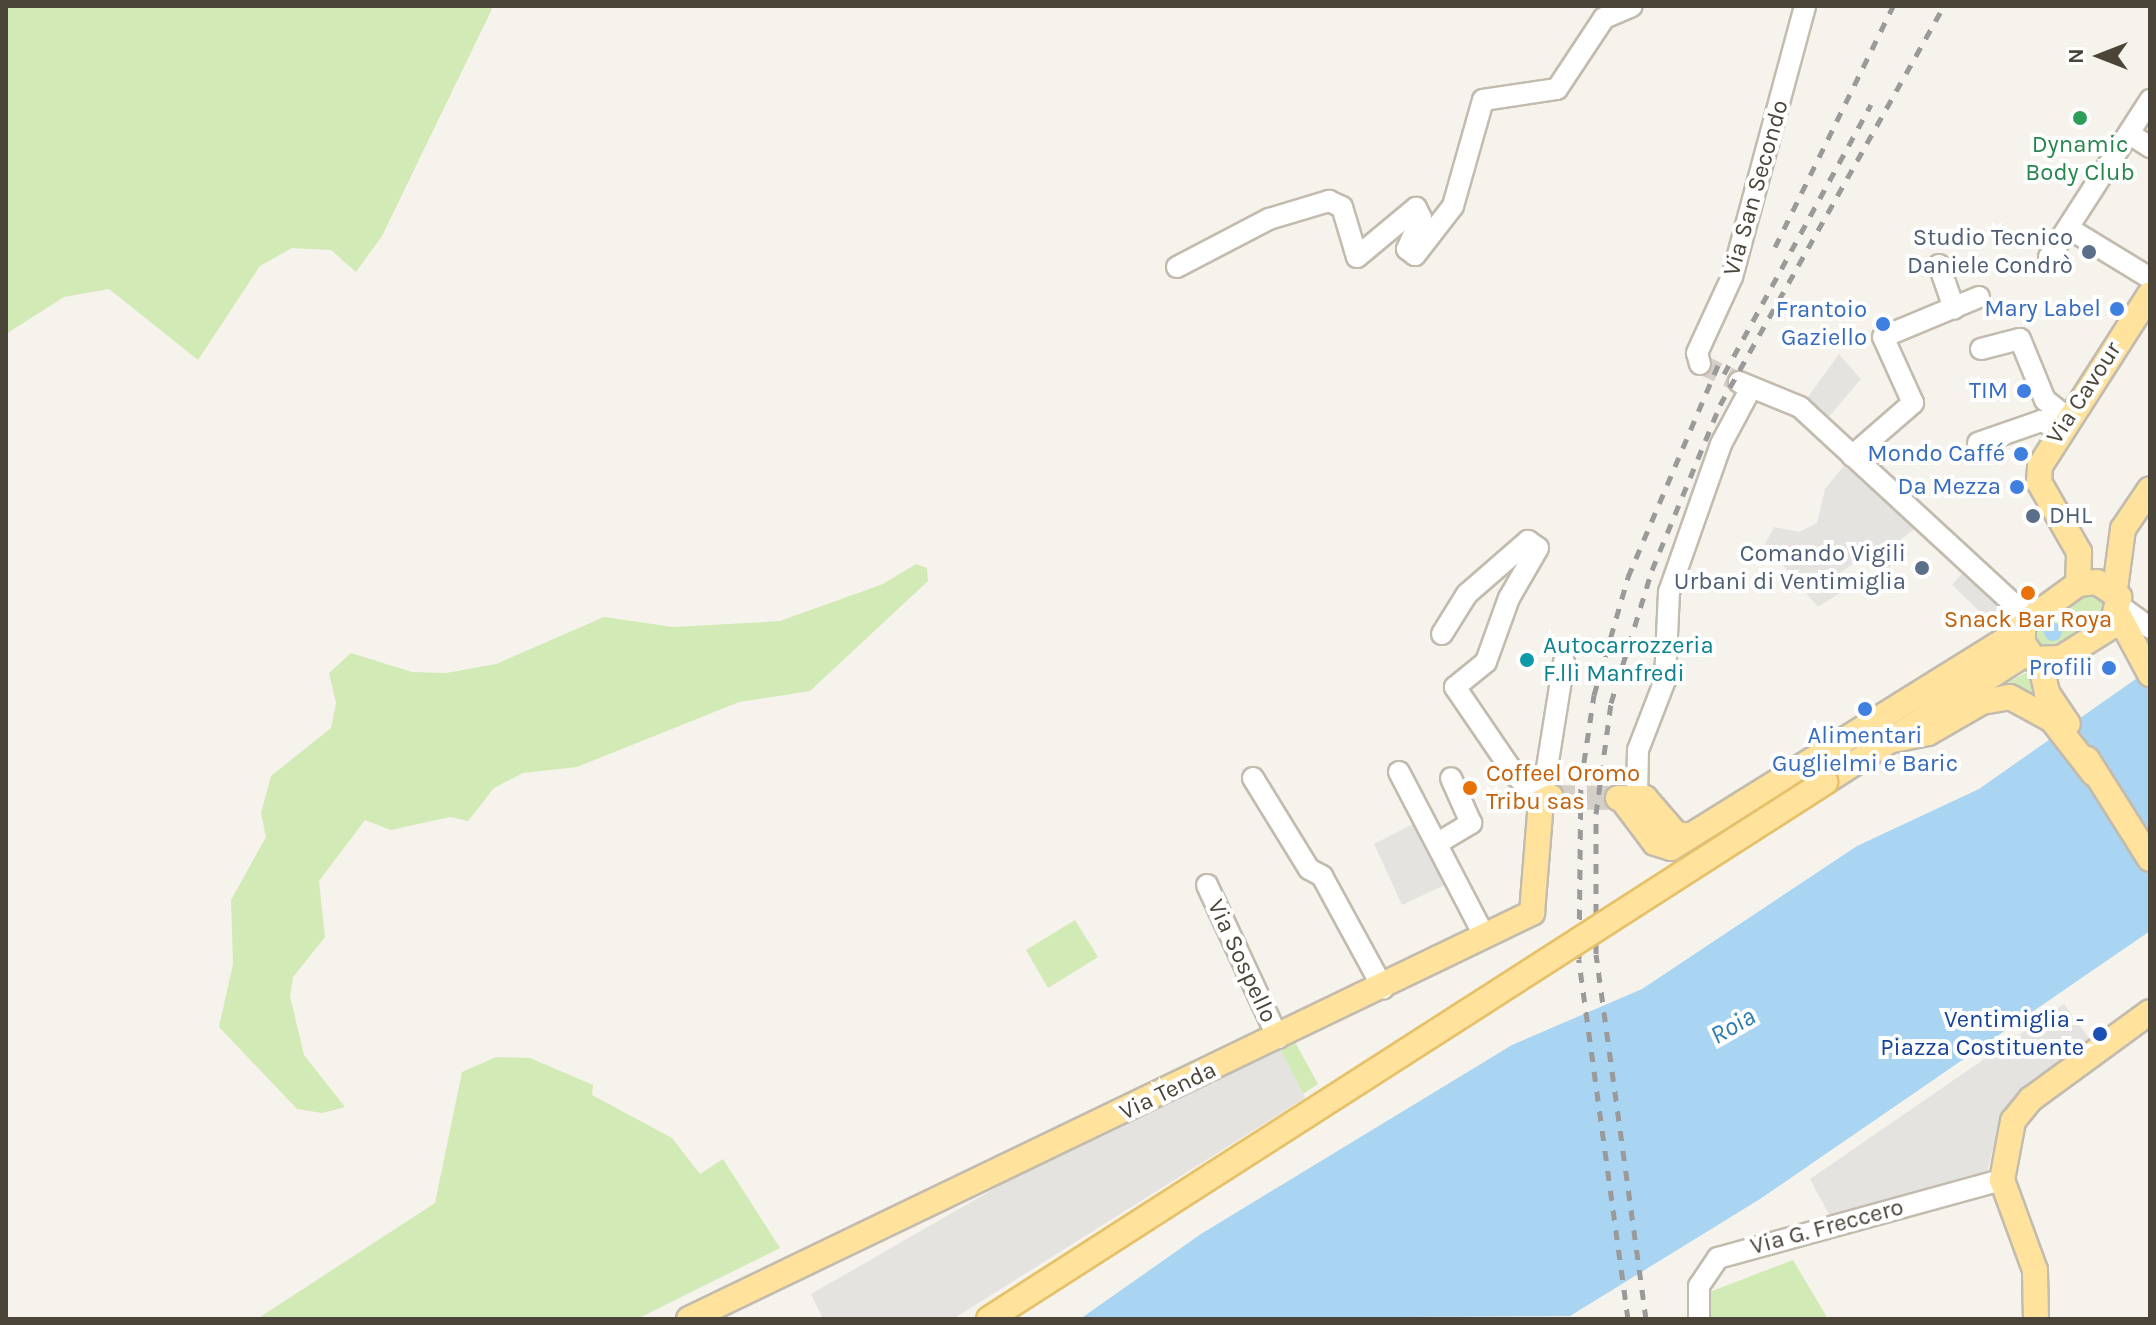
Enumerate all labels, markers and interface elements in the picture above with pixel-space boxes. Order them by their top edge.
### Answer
north arrow [2060,16,2140,96]
text: N [2063,48,2089,64]
street label: Via San Secondo [1717,97,1795,279]
marker: Dynamic Body Club [2071,109,2089,127]
place label: Dynamic Body Club [2025,131,2135,187]
place label: Studio Tecnico Daniele Condrò [1907,224,2073,280]
marker: Studio Tecnico Daniele Condrò [2080,243,2098,261]
place label: Mary Label [1984,295,2101,323]
place label: Frantoio Gaziello [1776,296,1867,352]
marker: Mary Label [2108,300,2126,318]
marker: Frantoio Gaziello [1874,315,1892,333]
street label: Via Cavour [2040,337,2128,449]
place label: TIM [1969,377,2008,405]
marker: TIM [2015,382,2033,400]
place label: Mondo Caffé [1867,440,2005,468]
marker: Mondo Caffé [2012,445,2030,463]
place label: Da Mezza [1898,473,2001,501]
marker: Da Mezza [2008,478,2026,496]
place label: DHL [2049,502,2092,530]
marker: DHL [2024,507,2042,525]
place label: Comando Vigili Urbani di Ventimiglia [1674,540,1906,596]
marker: Comando Vigili Urbani di Ventimiglia [1913,559,1931,577]
marker: Snack Bar Roya [2019,584,2037,602]
place label: Snack Bar Roya [1944,606,2112,634]
place label: Autocarrozzeria F.lli Manfredi [1543,632,1714,688]
marker: Autocarrozzeria F.lli Manfredi [1518,651,1536,669]
place label: Profili [2029,654,2093,682]
marker: Profili [2100,659,2118,677]
marker: Alimentari Guglielmi e Baric [1856,700,1874,718]
place label: Alimentari Guglielmi e Baric [1772,722,1958,778]
place label: Coffeel Oromo Tribu sas [1486,760,1640,816]
marker: Coffeel Oromo Tribu sas [1461,779,1479,797]
street label: Via Sospello [1201,895,1283,1027]
water label: Roia [1705,1001,1761,1051]
place label: Ventimiglia - Piazza Costituente [1880,1006,2084,1062]
marker: Ventimiglia - Piazza Costituente [2091,1025,2109,1043]
street label: Via Tenda [1115,1055,1221,1127]
street label: Via G. Freccero [1747,1193,1907,1261]

